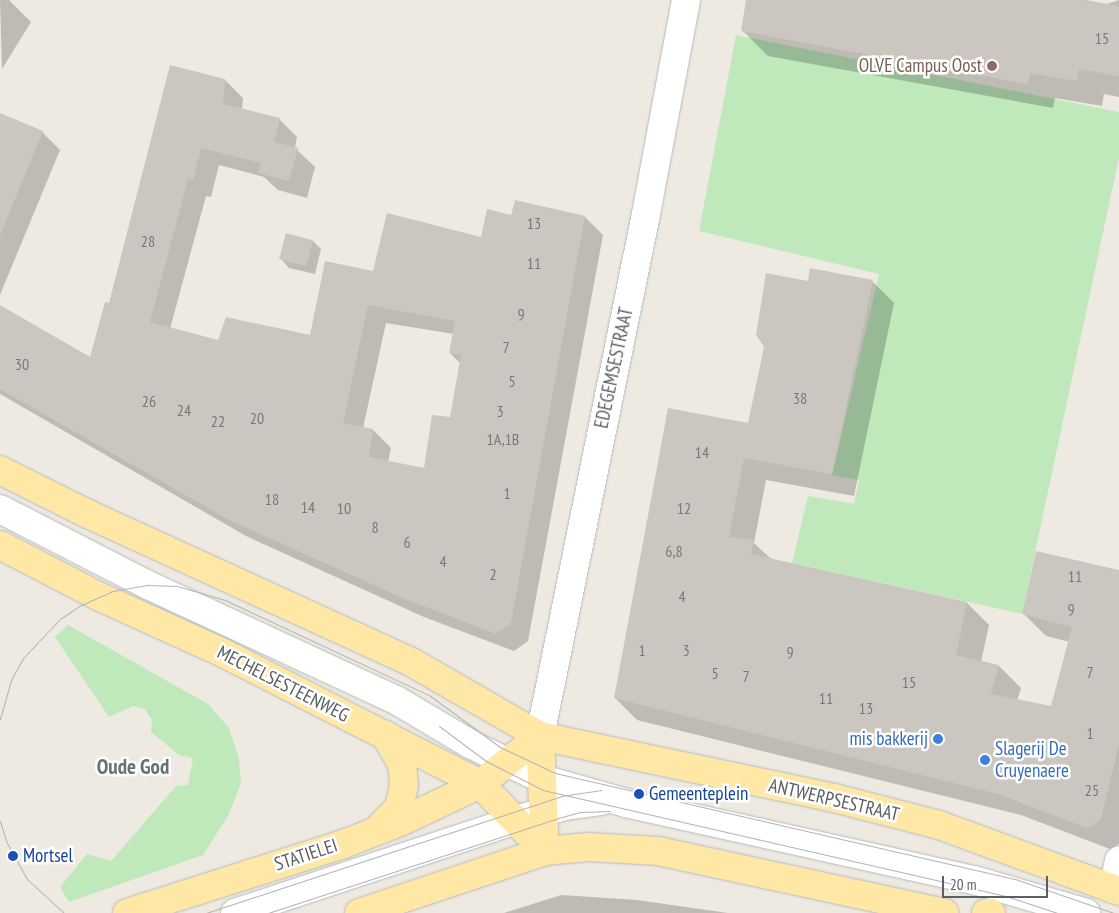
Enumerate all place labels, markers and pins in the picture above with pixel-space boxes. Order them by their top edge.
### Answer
place label: OLVE Campus Oost [859,55,982,77]
marker: OLVE Campus Oost [986,60,998,72]
place label: mis bakkerij [849,728,928,750]
marker: mis bakkerij [932,733,944,745]
place label: Slagerij De Cruyenaere [995,738,1069,782]
marker: Slagerij De Cruyenaere [979,754,991,766]
place label: Gemeenteplein [649,783,748,805]
marker: Gemeenteplein [633,788,645,800]
place label: Mortsel [23,845,73,867]
marker: Mortsel [7,850,19,862]

